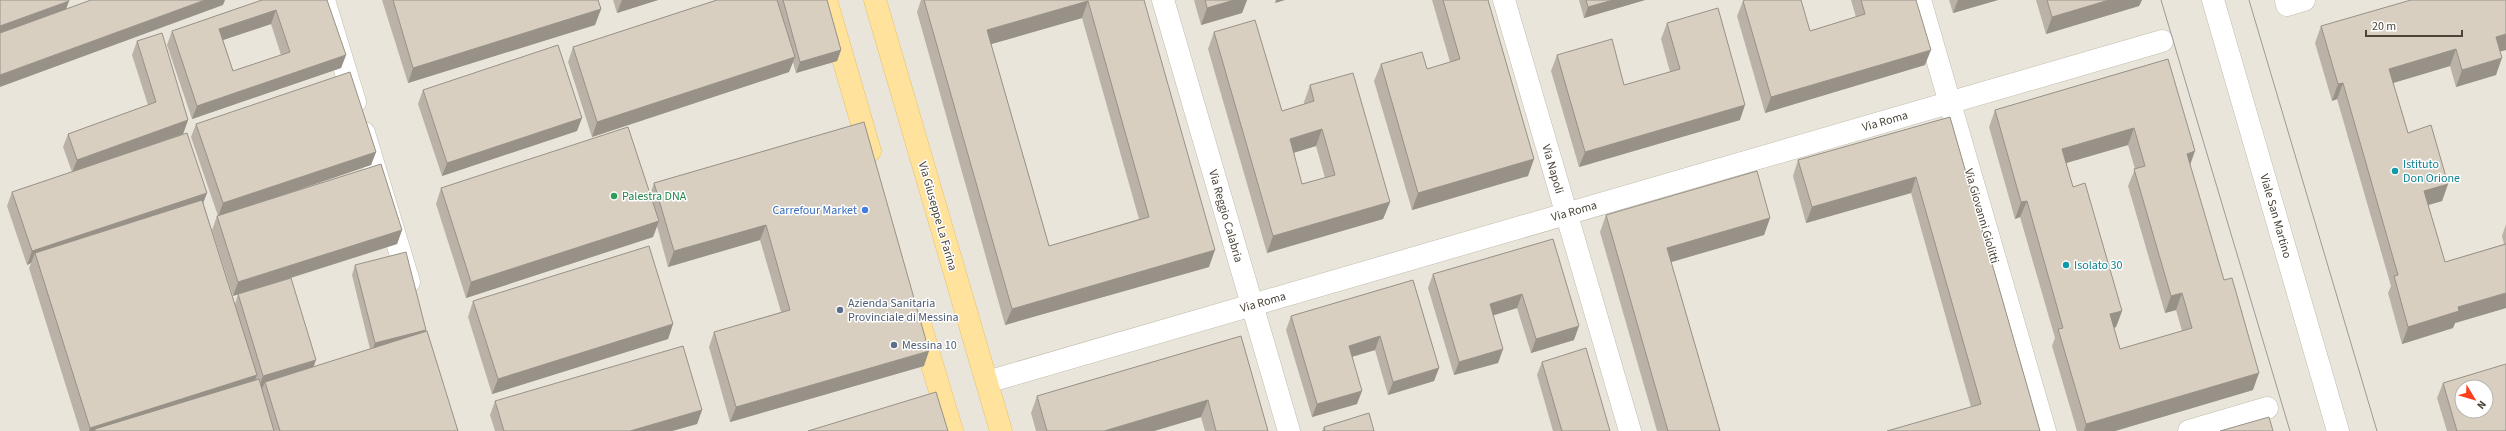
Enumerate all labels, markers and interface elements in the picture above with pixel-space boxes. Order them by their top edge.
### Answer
scale bar [2366,12,2462,38]
text: 20 m [2372,18,2396,35]
street label: Via Roma [1860,107,1910,136]
street label: Via Napoli [1537,142,1568,196]
place label: Istituto Don Orione [2403,156,2460,187]
street label: Via Giuseppe La Farina [914,160,961,273]
marker: Istituto Don Orione [2390,166,2400,176]
street label: Via Giovanni Giolitti [1960,167,2003,266]
street label: Via Reggio Calabria [1204,168,1247,265]
street label: Viale San Martino [2255,172,2296,260]
place label: Palestra DNA [622,188,687,205]
marker: Palestra DNA [609,191,619,201]
street label: Via Roma [1549,197,1599,226]
place label: Carrefour Market [772,202,857,219]
marker: Carrefour Market [860,205,870,215]
place label: Isolato 30 [2074,257,2122,274]
marker: Isolato 30 [2061,260,2071,270]
street label: Via Roma [1238,288,1288,317]
place label: Azienda Sanitaria Provinciale di Messina [848,295,959,326]
marker: Azienda Sanitaria Provinciale di Messina [835,305,845,315]
place label: Messina 10 [902,337,957,354]
marker: Messina 10 [889,340,899,350]
north arrow [2454,379,2494,419]
text: N [2473,397,2490,412]

